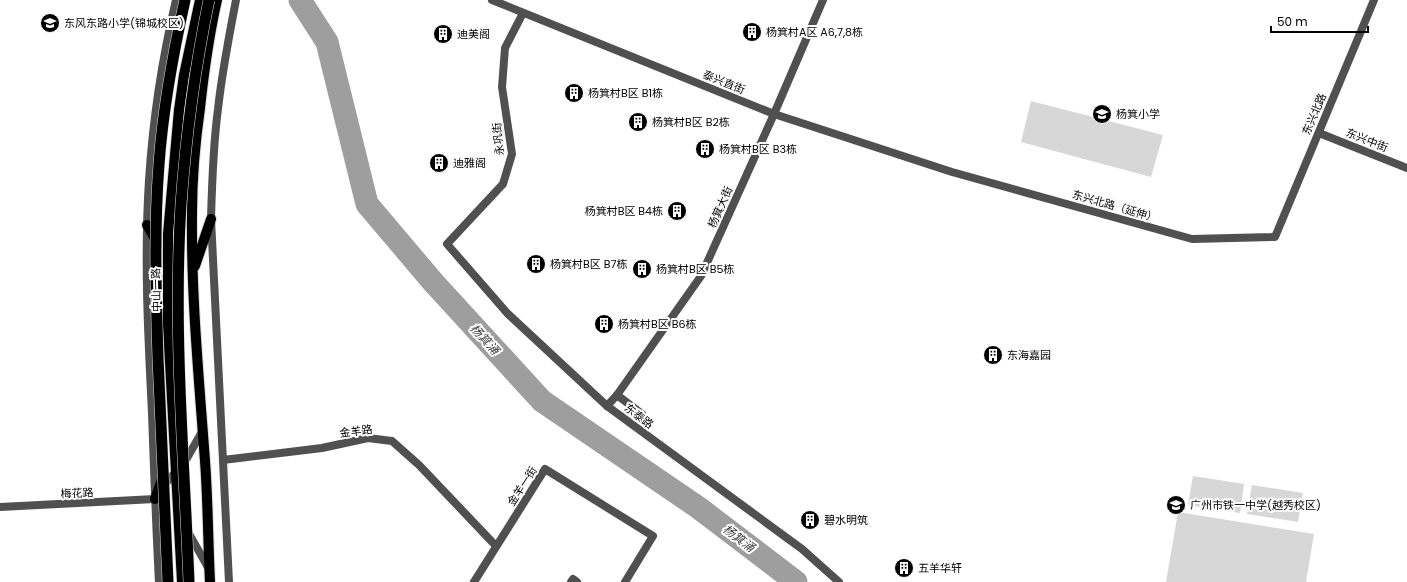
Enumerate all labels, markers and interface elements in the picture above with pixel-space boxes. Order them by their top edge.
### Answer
scale bar [1271,8,1368,34]
school or university icon: 东风东路小学(锦城校区) [39,12,61,34]
text: 50 m [1277,13,1308,30]
place label: 东风东路小学(锦城校区) [64,15,184,31]
building icon: 杨箕村A区 A6,7,8栋 [741,21,763,43]
building icon: 迪美阁 [432,23,454,45]
place label: 杨箕村A区 A6,7,8栋 [766,24,863,40]
place label: 迪美阁 [457,26,490,42]
street label: 泰兴直街 [701,66,747,98]
building icon: 杨箕村B区 B1栋 [563,82,585,104]
place label: 杨箕村B区 B1栋 [588,85,663,101]
street label: 东兴北路 [1298,91,1330,137]
school or university icon: 杨箕小学 [1091,103,1113,125]
place label: 杨箕小学 [1116,106,1160,122]
building icon: 杨箕村B区 B2栋 [627,111,649,133]
place label: 杨箕村B区 B2栋 [652,114,730,130]
street label: 永巩街 [488,122,508,156]
street label: 东兴中街 [1344,124,1390,156]
building icon: 杨箕村B区 B3栋 [694,138,716,160]
place label: 杨箕村B区 B3栋 [719,141,797,157]
building icon: 迪雅阁 [428,152,450,174]
place label: 迪雅阁 [453,155,486,171]
street label: 杨箕大街 [704,184,736,230]
street label: 东兴北路（延伸） [1070,186,1160,226]
building icon: 杨箕村B区 B4栋 [666,200,688,222]
place label: 杨箕村B区 B4栋 [585,203,663,219]
building icon: 杨箕村B区 B7栋 [525,253,547,275]
place label: 杨箕村B区 B7栋 [550,256,627,272]
building icon: 杨箕村B区 B5栋 [631,258,653,280]
place label: 杨箕村B区 B5栋 [656,261,734,277]
street label: 中山一路 [148,268,164,312]
building icon: 杨箕村B区 B6栋 [593,313,615,335]
place label: 杨箕村B区 B6栋 [618,316,696,332]
water label: 杨箕涌 [467,320,505,360]
building icon: 东海嘉园 [982,344,1004,366]
place label: 东海嘉园 [1007,347,1051,363]
street label: 东泰路 [621,400,657,432]
street label: 金羊路 [339,421,373,441]
street label: 金羊一街 [503,463,541,509]
street label: 梅花路 [60,484,94,502]
school or university icon: 广州市铁一中学(越秀校区) [1165,494,1187,516]
place label: 广州市铁一中学(越秀校区) [1190,497,1321,513]
building icon: 碧水明筑 [799,509,821,531]
place label: 碧水明筑 [824,512,868,528]
water label: 杨箕涌 [720,520,760,557]
building icon: 五羊华轩 [893,557,915,579]
place label: 五羊华轩 [918,560,962,576]

